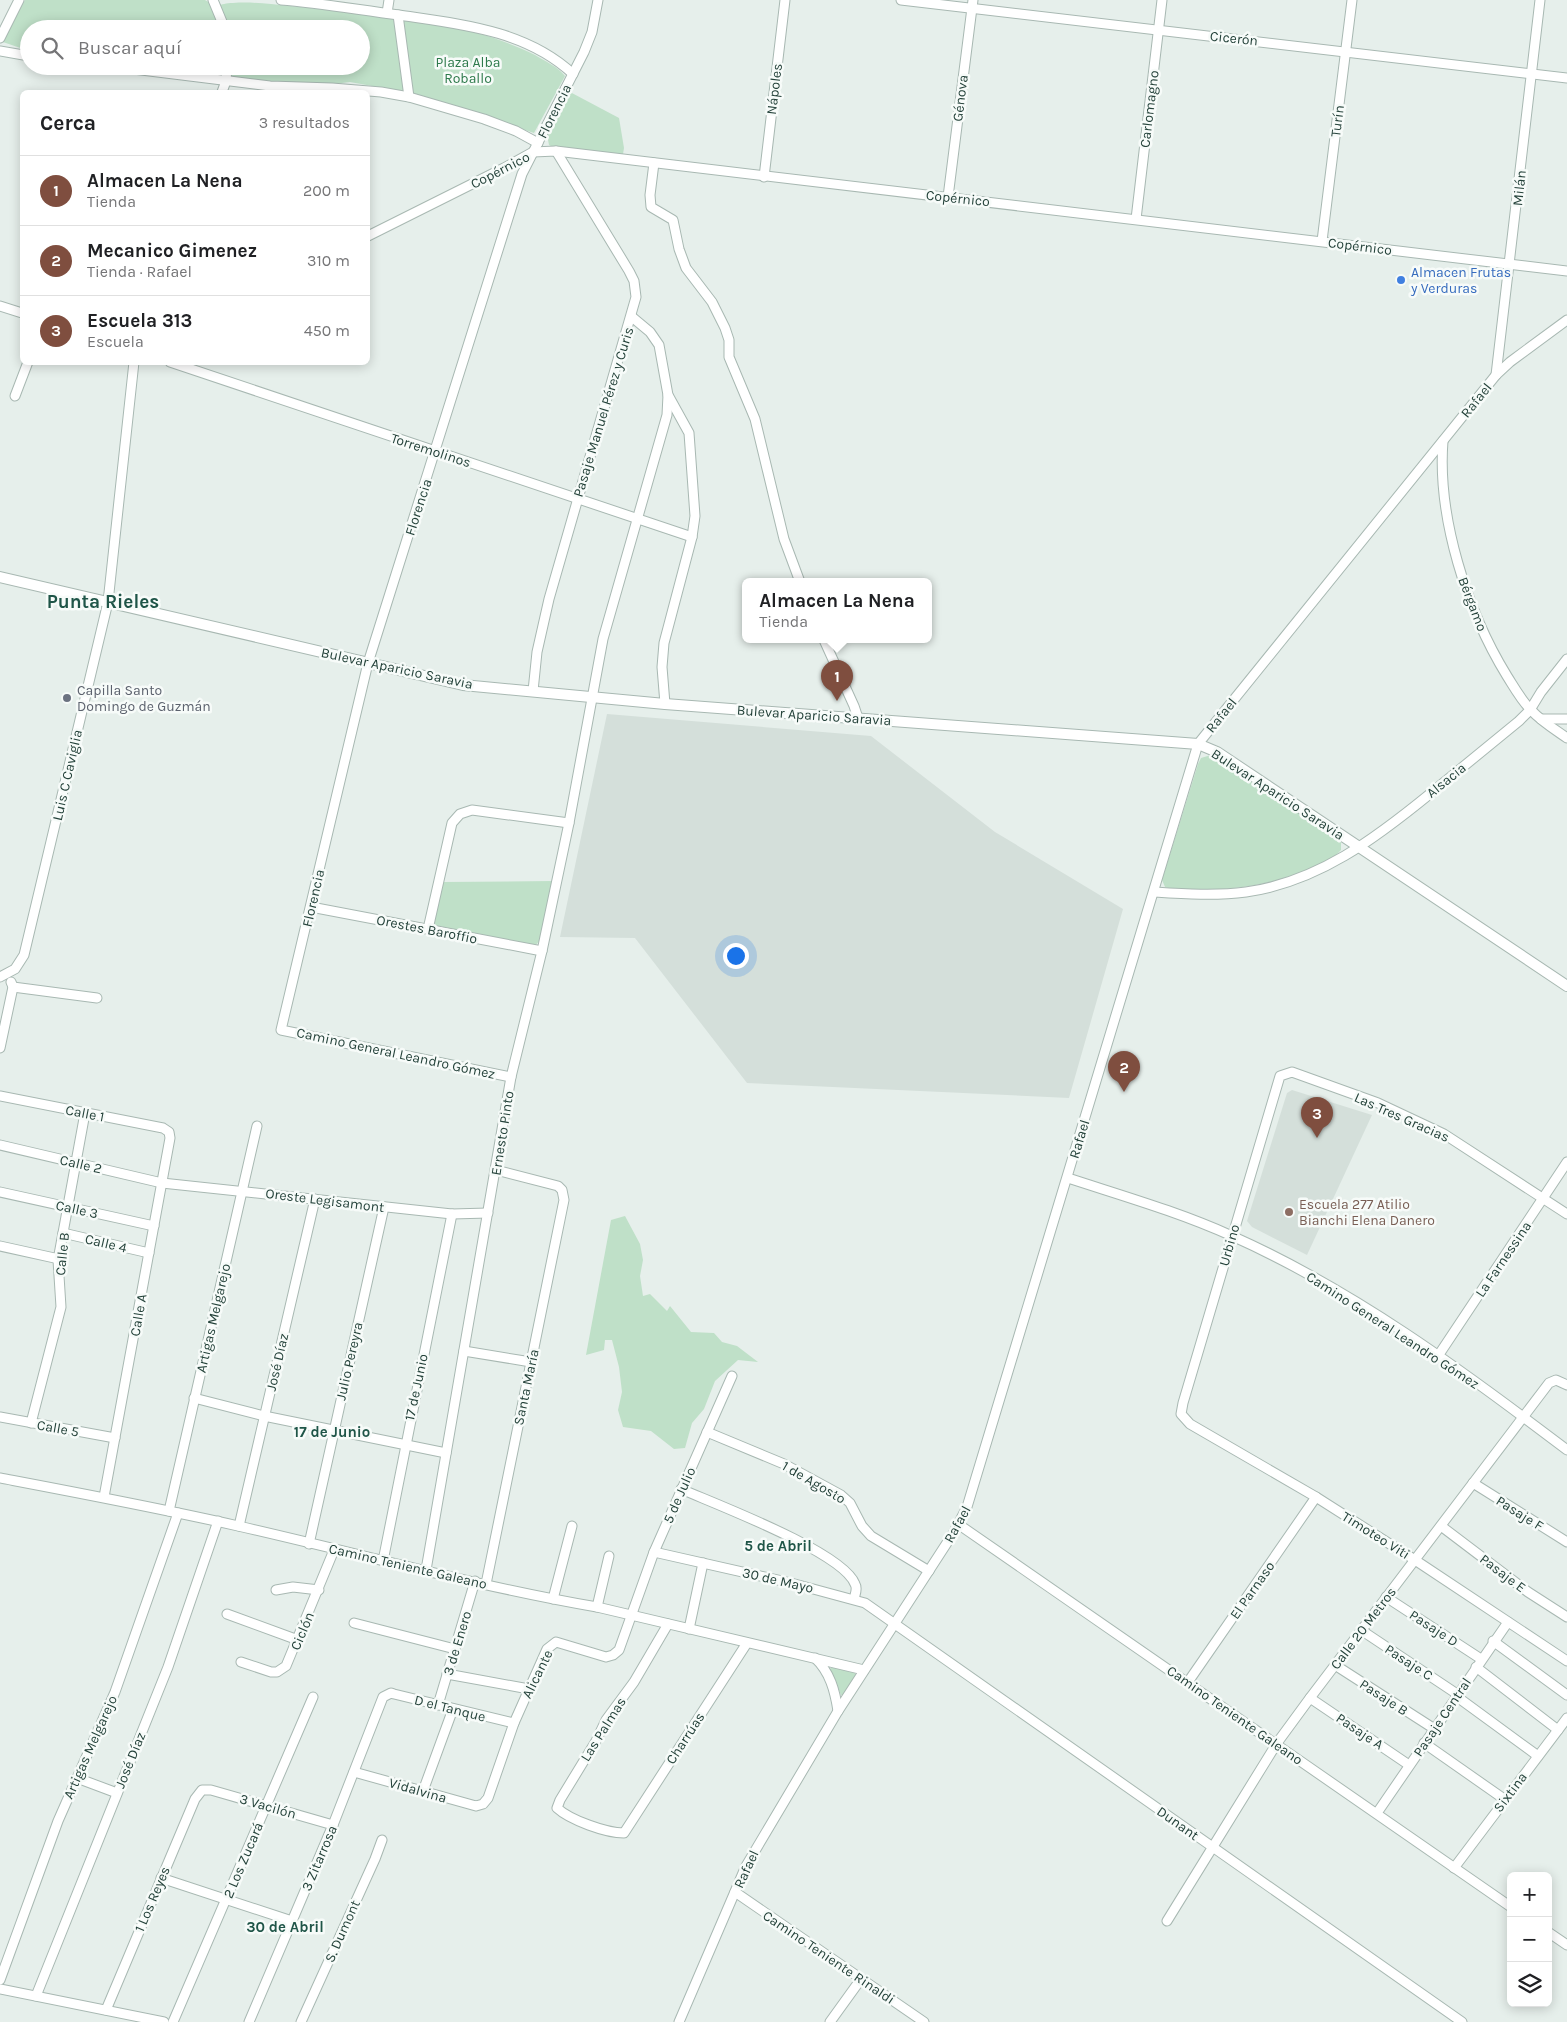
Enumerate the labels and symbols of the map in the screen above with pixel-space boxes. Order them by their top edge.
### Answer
street label: Cicerón [1209,28,1259,49]
park label: Plaza Alba Roballo [435,54,501,87]
street label: Nápoles [763,62,786,116]
street label: Carlomagno [1136,69,1163,149]
street label: Génova [949,74,972,122]
street label: Florencia [534,81,575,141]
street label: Turín [1327,104,1348,138]
street label: Copérnico [468,148,533,193]
street label: Milán [1509,169,1530,207]
street label: Copérnico [925,187,991,210]
street label: Copérnico [1327,234,1393,259]
place label: Almacen Frutas y Verduras [1410,264,1511,297]
marker: Almacen Frutas y Verduras [1395,274,1407,286]
street label: Pasaje Manuel Pérez y Curis [569,325,637,499]
street label: Rafael [1457,379,1496,421]
street label: Torremolinos [389,430,473,471]
street label: Florencia [401,477,436,538]
street label: Bérgamo [1454,574,1491,634]
district label: Punta Rieles [47,591,159,613]
street label: Bulevar Aparicio Saravia [319,644,474,693]
pin: 1 [821,660,853,701]
place label: Capilla Santo Domingo de Guzmán [77,682,211,715]
marker: Capilla Santo Domingo de Guzmán [61,692,73,704]
street label: Rafael [1202,694,1241,736]
street label: Bulevar Aparicio Saravia [736,702,892,729]
street label: Luis C Caviglia [49,728,86,822]
street label: Bulevar Aparicio Saravia [1208,745,1347,844]
street label: Alsacia [1423,759,1470,802]
street label: Florencia [299,868,328,929]
street label: Orestes Baroffio [375,911,479,948]
your location [723,943,749,969]
street label: Camino General Leandro Gómez [295,1024,497,1083]
pin: 2 [1108,1051,1140,1092]
street label: Las Tres Gracias [1352,1089,1452,1146]
street label: Ernesto Pinto [487,1090,518,1177]
pin: 3 [1301,1097,1333,1138]
street label: Calle 1 [64,1101,106,1126]
street label: Rafael [1066,1118,1093,1161]
street label: Calle 2 [58,1151,104,1178]
street label: Oreste Legisamont [264,1185,385,1216]
place label: Escuela 277 Atilio Bianchi Elena Danero [1299,1196,1435,1229]
street label: Calle 3 [54,1197,100,1222]
marker: Escuela 277 Atilio Bianchi Elena Danero [1283,1206,1295,1218]
street label: La Farnessina [1472,1218,1535,1301]
street label: Urbino [1215,1222,1244,1268]
street label: Calle 4 [83,1230,129,1257]
street label: Calle B [52,1232,73,1277]
street label: Artigas Melgarejo [193,1262,234,1374]
street label: Camino General Leandro Gómez [1303,1268,1482,1393]
street label: Calle A [126,1293,151,1338]
street label: Julio Pereyra [332,1320,367,1402]
street label: José Díaz [263,1331,292,1393]
street label: Santa María [510,1347,543,1427]
street label: 17 de Junio [401,1352,432,1422]
street label: Calle 5 [35,1416,80,1441]
district label: 17 de Junio [294,1423,370,1441]
street label: 1 de Agosto [779,1457,849,1507]
street label: 5 de Julio [660,1464,699,1526]
street label: Pasaje F [1493,1492,1547,1535]
street label: Rafael [940,1503,975,1546]
street label: Timoteo Viti [1339,1508,1413,1563]
district label: 5 de Abril [744,1537,812,1555]
street label: Camino Teniente Galeano [327,1540,489,1593]
street label: Pasaje E [1476,1551,1529,1596]
street label: El Parnaso [1226,1558,1279,1623]
street label: 30 de Mayo [741,1564,815,1597]
street label: Calle 20 Metros [1327,1584,1400,1673]
street label: Pasaje D [1406,1606,1461,1650]
street label: Ciclón [287,1609,318,1653]
street label: 3 de Enero [440,1609,475,1677]
street label: Pasaje C [1381,1641,1436,1684]
street label: Alicante [518,1647,556,1701]
street label: Camino Teniente Galeano [1164,1662,1306,1769]
street label: Pasaje Central [1410,1675,1475,1760]
street label: Pasaje B [1356,1676,1411,1719]
street label: D el Tanque [413,1691,487,1726]
street label: Artigas Melgarejo [60,1693,121,1802]
street label: Las Palmas [577,1694,630,1765]
street label: Charrúas [662,1709,708,1767]
street label: Pasaje A [1333,1709,1387,1753]
street label: José Díaz [112,1730,149,1791]
street label: Sixtina [1490,1769,1531,1816]
street label: Vidalvina [387,1774,449,1807]
street label: 3 Vacilón [238,1790,298,1823]
street label: Dunant [1153,1803,1202,1844]
street label: 2 Los Zucará [220,1820,267,1901]
street label: 3 Zitarrosa [298,1823,341,1894]
street label: Rafael [730,1848,763,1891]
street label: 1 Los Reyes [131,1864,174,1935]
street label: S. Dumont [321,1897,364,1965]
street label: Camino Teniente Rinaldi [760,1907,898,2008]
district label: 30 de Abril [246,1918,324,1936]

